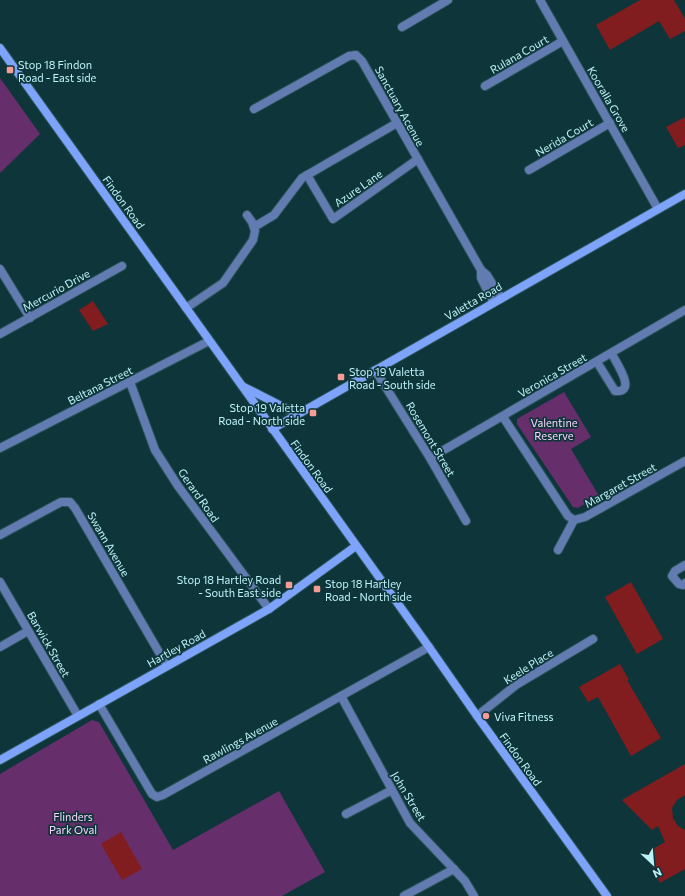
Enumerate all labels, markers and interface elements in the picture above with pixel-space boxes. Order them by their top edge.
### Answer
street label: Rulana Court [487,32,551,76]
place label: Stop 18 Findon Road - East side [18,58,97,84]
street label: Sanctuary Acenue [373,64,427,148]
street label: Kooralla Grove [585,64,633,134]
marker: Stop 18 Findon Road - East side [5,65,15,75]
street label: Nerida Court [533,115,596,159]
street label: Azure Lane [332,167,385,209]
street label: Findon Road [100,173,148,231]
street label: Mercurio Drive [20,266,92,314]
street label: Valetta Road [442,279,504,323]
street label: Veronica Street [515,350,589,400]
street label: Beltana Street [65,363,135,407]
place label: Stop 19 Valetta Road - South side [349,365,436,391]
marker: Stop 19 Valetta Road - South side [336,372,346,382]
street label: Rosemont Street [404,399,459,479]
place label: Stop 19 Valetta Road - North side [218,401,305,427]
marker: Stop 19 Valetta Road - North side [308,408,318,418]
park label: Valentine Reserve [530,416,578,442]
street label: Findon Road [288,437,336,495]
street label: Margaret Street [582,460,658,510]
street label: Gerard Road [176,466,222,524]
street label: Swann Avenue [85,510,133,579]
place label: Stop 18 Hartley Road - South East side [177,573,281,599]
place label: Stop 18 Hartley Road - North side [325,577,412,603]
marker: Stop 18 Hartley Road - South East side [284,580,294,590]
marker: Stop 18 Hartley Road - North side [312,584,322,594]
street label: Barwick Street [25,609,73,679]
street label: Hartley Road [144,627,208,669]
street label: Keele Place [501,646,555,686]
place label: Viva Fitness [494,710,554,723]
marker: Viva Fitness [481,711,491,721]
street label: Rawlings Avenue [200,714,280,766]
street label: Findon Road [497,730,545,788]
street label: John Street [388,769,429,824]
park label: Flinders Park Oval [49,810,97,836]
north arrow [633,844,673,884]
text: N [651,866,664,881]

